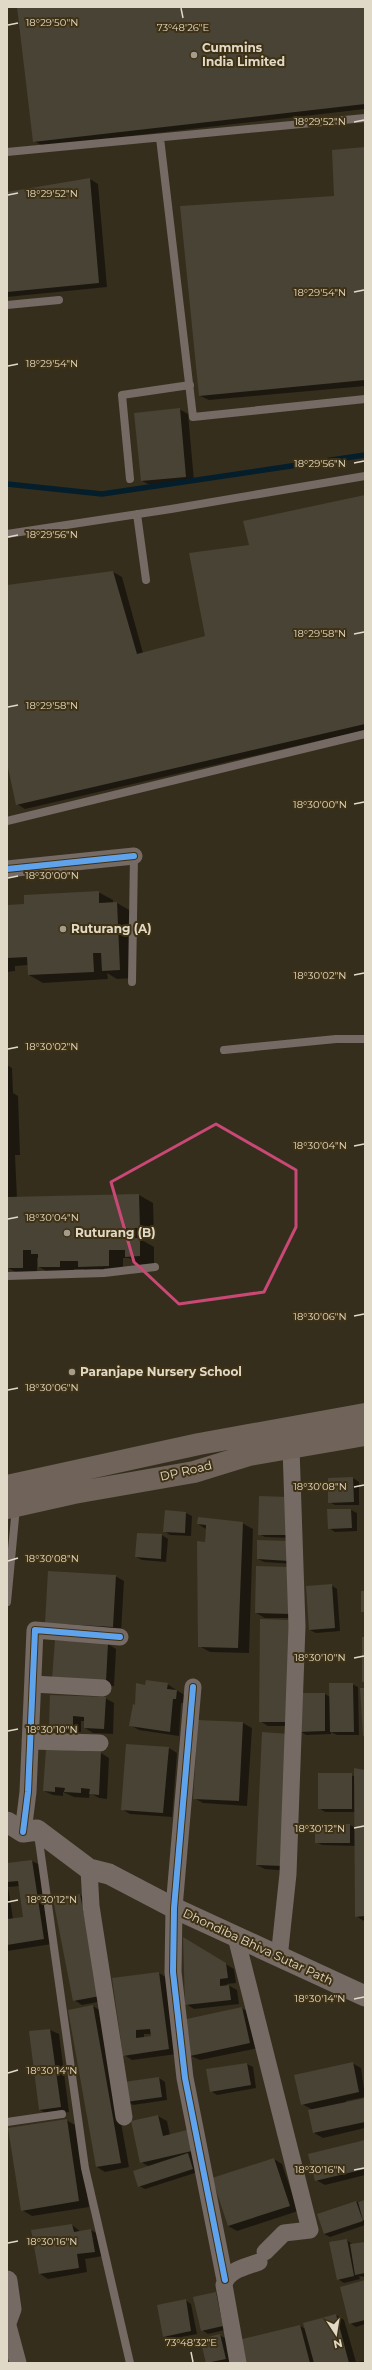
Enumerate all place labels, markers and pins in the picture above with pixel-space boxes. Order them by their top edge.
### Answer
place label: Cummins India Limited [202,40,285,69]
marker: Cummins India Limited [189,50,199,60]
place label: Ruturang (A) [71,921,152,936]
marker: Ruturang (A) [58,924,68,934]
place label: Ruturang (B) [75,1225,156,1240]
marker: Ruturang (B) [62,1228,72,1238]
place label: Paranjape Nursery School [80,1364,242,1379]
marker: Paranjape Nursery School [67,1367,77,1377]

